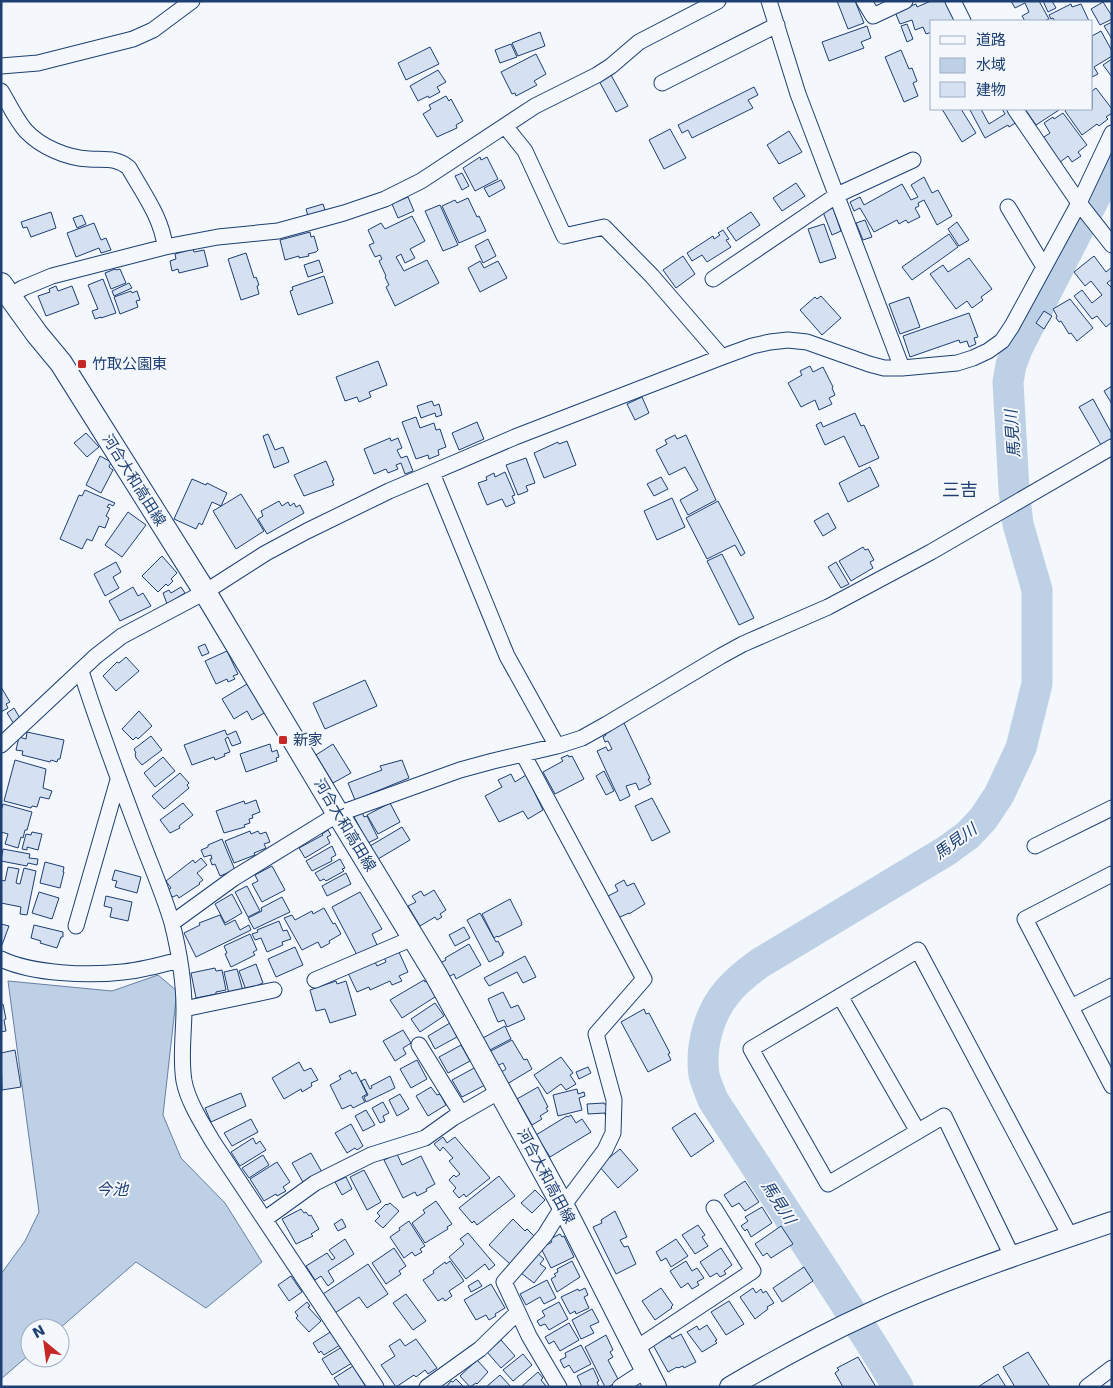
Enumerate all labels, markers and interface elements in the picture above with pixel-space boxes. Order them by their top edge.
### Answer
legend [930,20,1093,110]
text: 道路 [976,31,1006,49]
text: 水域 [976,56,1006,74]
text: 建物 [976,81,1006,99]
place label: 竹取公園東 [92,355,167,373]
marker: 竹取公園東 [76,358,88,370]
water label: 馬見川 [1001,407,1024,459]
street label: 河合大和高田線 [99,431,169,529]
district label: 三吉 [942,479,978,500]
place label: 新家 [293,731,323,749]
marker: 新家 [277,734,289,746]
street label: 河合大和高田線 [310,775,380,875]
water label: 馬見川 [930,818,982,863]
street label: 河合大和高田線 [513,1125,579,1227]
water label: 馬見川 [758,1177,801,1229]
water label: 今池 [96,1180,130,1199]
north arrow [20,1318,70,1368]
text: N [30,1322,48,1341]

